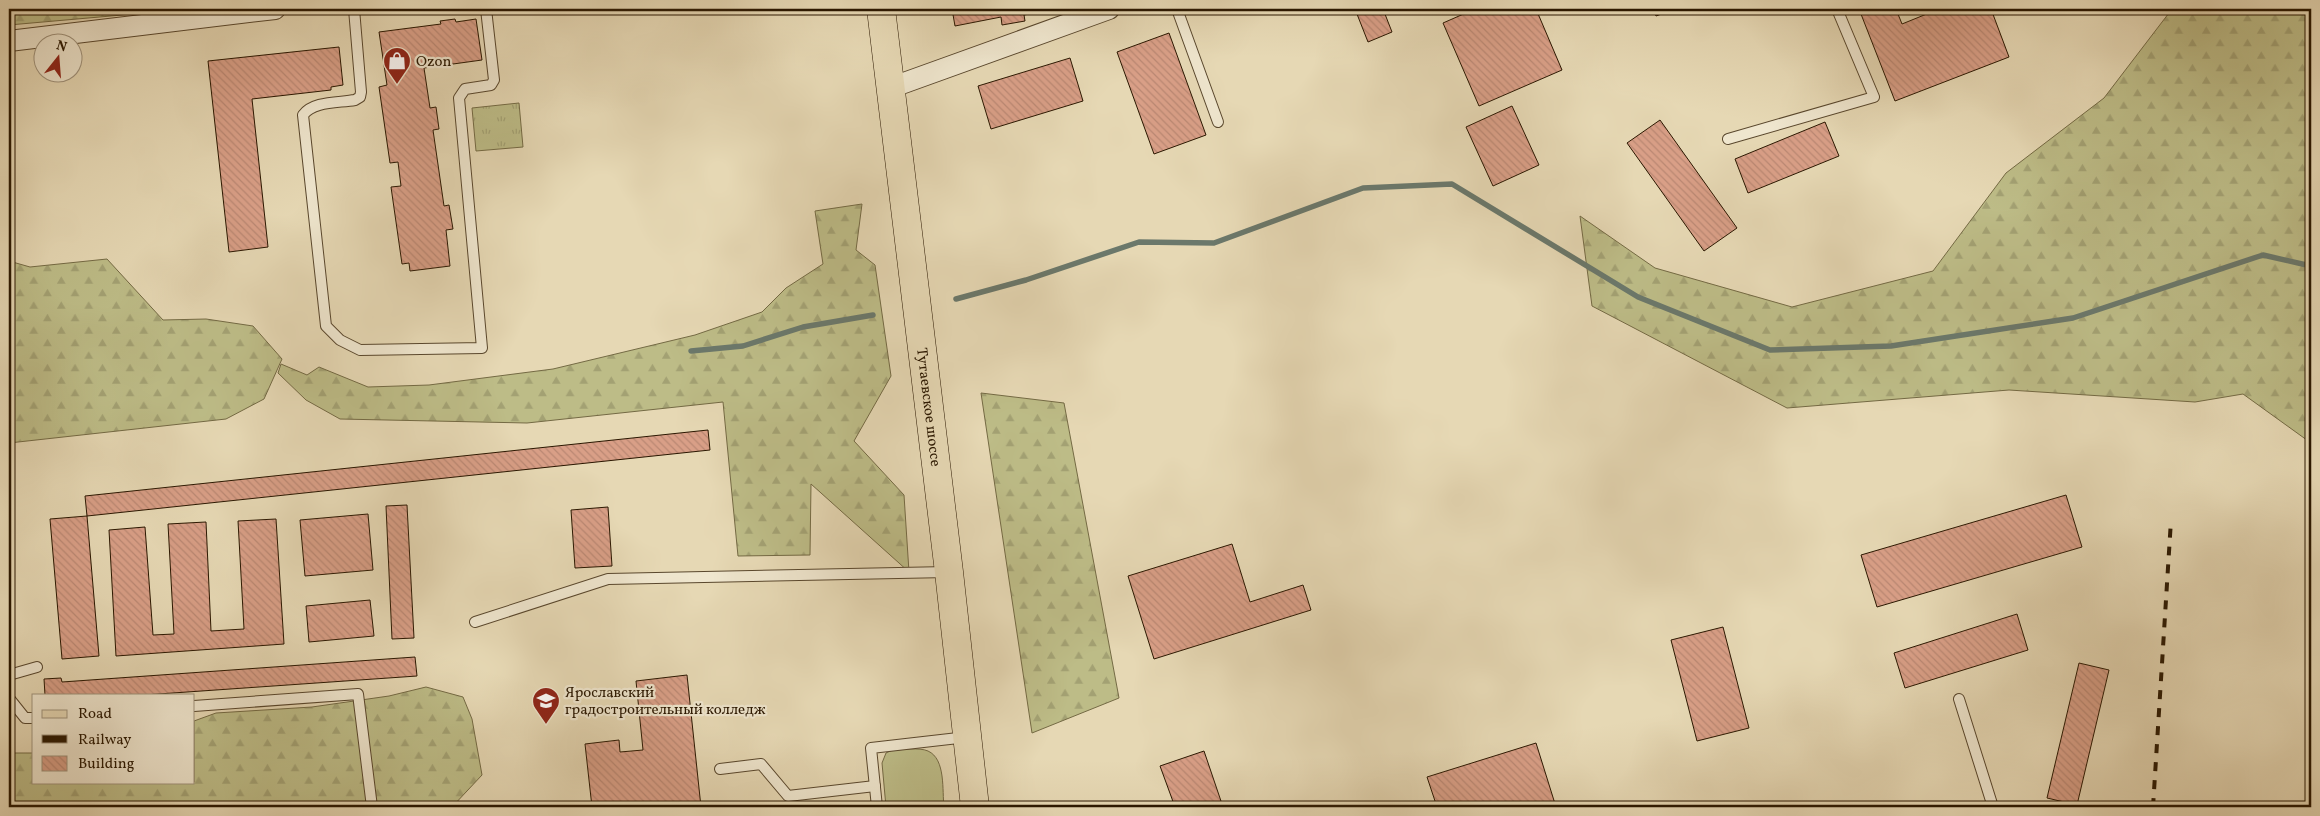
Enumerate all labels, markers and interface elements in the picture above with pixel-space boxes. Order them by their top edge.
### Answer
north arrow [32,32,82,82]
text: N [54,36,69,58]
shop icon: Ozon [382,46,412,85]
place label: Ozon [416,52,451,73]
street label: Тутаевское шоссе [910,347,945,468]
place label: Ярославский градостроительный колледж [565,683,766,721]
school or university icon: Ярославский градостроительный колледж [531,686,561,725]
legend [32,694,195,784]
text: Road [78,704,112,725]
text: Railway [78,730,131,751]
text: Building [78,754,135,775]

